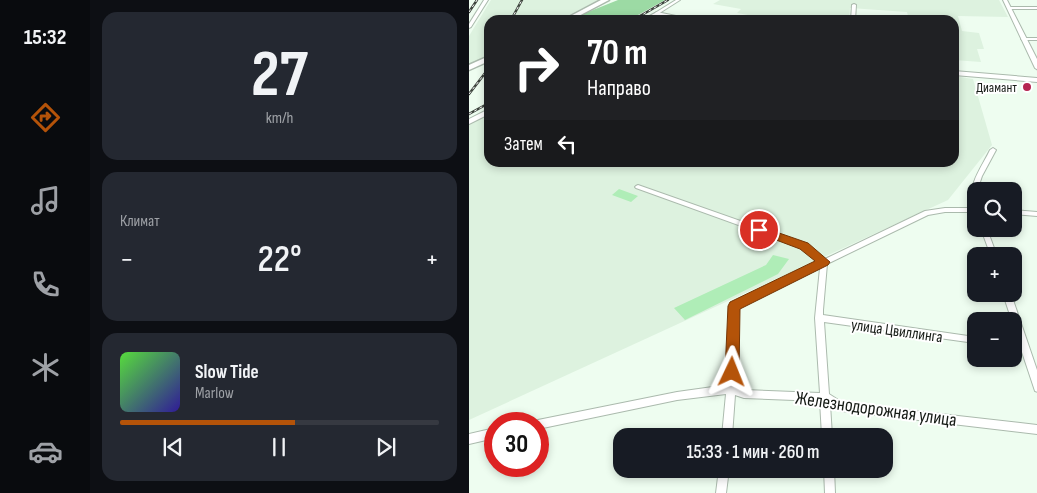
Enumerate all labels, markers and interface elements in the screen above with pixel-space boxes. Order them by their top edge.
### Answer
text: 15:32 [24,24,66,51]
text: 70 m [587,32,647,75]
icon: right [504,35,569,100]
text: 27 [251,37,308,115]
text: Направо [587,75,651,102]
place label: Диамант [976,79,1017,96]
marker: Диамант [1021,81,1033,93]
icon: directions [28,100,63,135]
text: km/h [266,109,293,128]
icon: left [553,130,581,158]
text: Затем [504,133,543,156]
map controls [967,182,1022,367]
button: search [967,182,1022,237]
icon: music [28,183,63,218]
pin [738,209,780,251]
text: Климат [120,212,160,231]
icon: arrive [745,216,773,244]
text: 22° [257,237,302,282]
text: − [120,243,134,276]
text: + [425,243,439,276]
button: + [967,247,1022,302]
icon: phone [28,267,63,302]
button: − [967,312,1022,367]
street label: улица Цвиллинга [850,316,944,347]
position arrow [705,345,757,397]
icon: climate [28,350,63,385]
text: Slow Tide [195,361,259,384]
text: Marlow [195,384,234,403]
street label: Железнодорожная улица [794,387,958,432]
speed limit sign: 30 [484,412,549,477]
icon: previous [159,433,187,461]
icon: pause [265,433,293,461]
icon: next [372,433,400,461]
icon: car [28,434,63,469]
text: 15:33 · 1 мин · 260 m [686,441,820,464]

